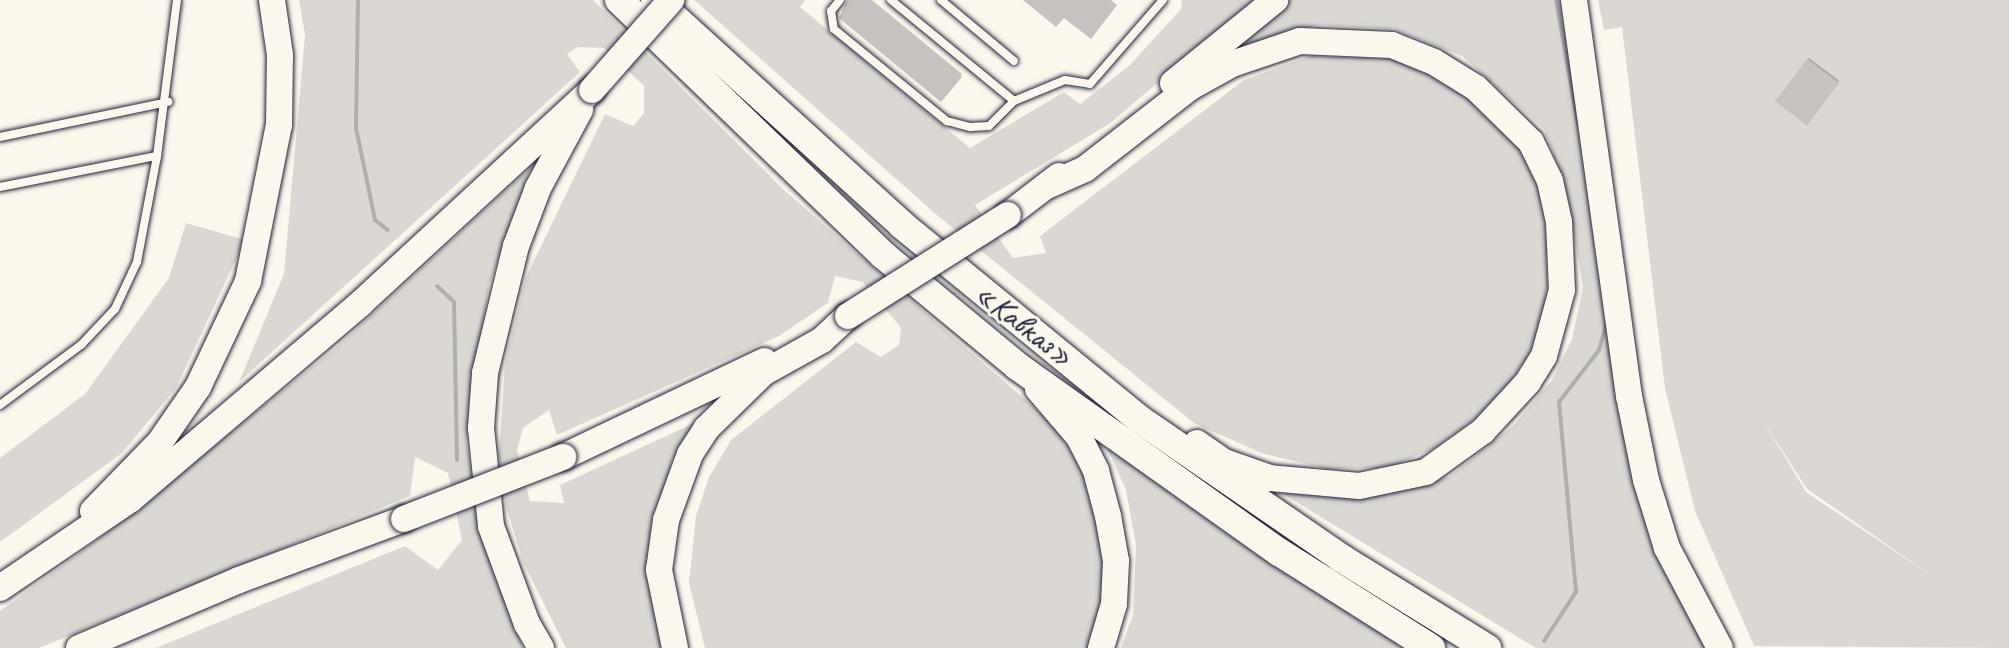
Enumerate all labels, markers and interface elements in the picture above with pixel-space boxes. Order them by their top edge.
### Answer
street label: «Кавказ» [967,274,1081,376]

